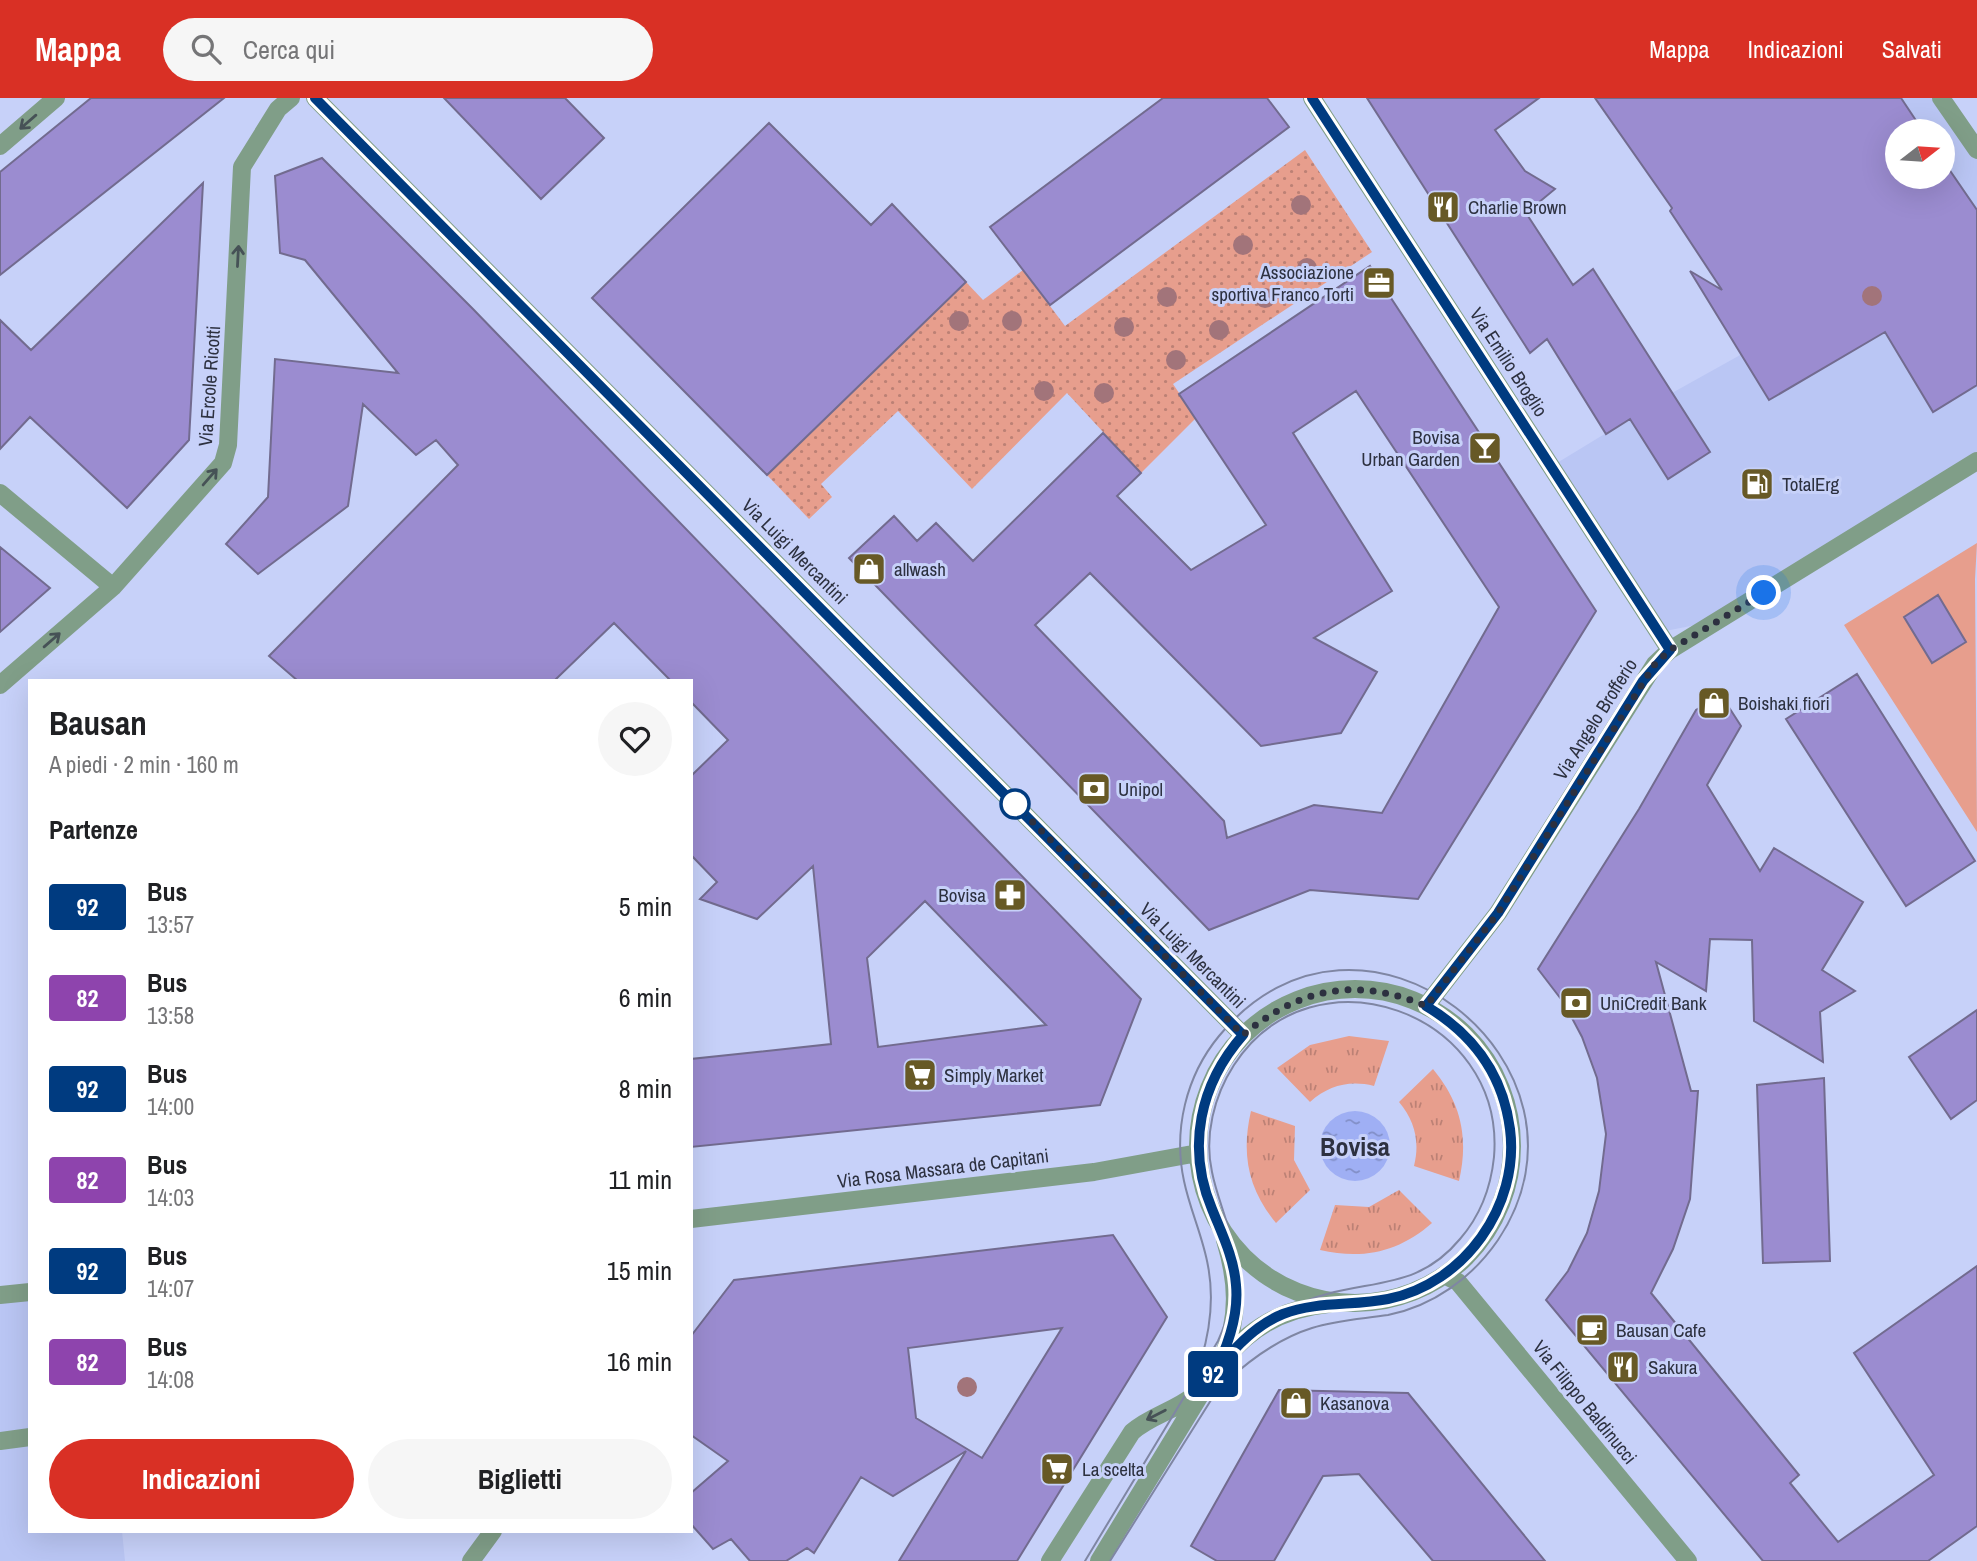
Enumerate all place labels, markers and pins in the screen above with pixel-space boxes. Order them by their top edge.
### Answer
restaurant icon: Charlie Brown [1424,188,1462,226]
place label: Charlie Brown [1468,194,1567,220]
place label: Associazione sportiva Franco Torti [1211,259,1354,307]
office icon: Associazione sportiva Franco Torti [1360,264,1398,302]
place label: Bovisa Urban Garden [1361,424,1460,472]
bar icon: Bovisa Urban Garden [1466,429,1504,467]
fuel station icon: TotalErg [1738,465,1776,503]
place label: TotalErg [1782,471,1839,497]
shop icon: allwash [850,550,888,588]
place label: allwash [894,556,946,582]
shop icon: Boishaki fiori [1695,684,1733,722]
place label: Boishaki fiori [1738,690,1830,716]
bank icon: Unipol [1075,770,1113,808]
place label: Unipol [1118,776,1163,802]
unlabelled marker [1000,789,1030,819]
pharmacy icon: Bovisa [991,876,1029,914]
place label: Bovisa [938,882,986,908]
bank icon: UniCredit Bank [1557,984,1595,1022]
place label: UniCredit Bank [1600,990,1707,1016]
supermarket icon: Simply Market [901,1056,939,1094]
place label: Simply Market [944,1062,1044,1088]
cafe icon: Bausan Cafe [1573,1311,1611,1349]
place label: Bausan Cafe [1616,1317,1706,1343]
restaurant icon: Sakura [1604,1348,1642,1386]
place label: Sakura [1648,1354,1698,1380]
shop icon: Kasanova [1277,1384,1315,1422]
place label: Kasanova [1320,1390,1390,1416]
supermarket icon: La scelta [1038,1450,1076,1488]
place label: La scelta [1082,1456,1145,1482]

